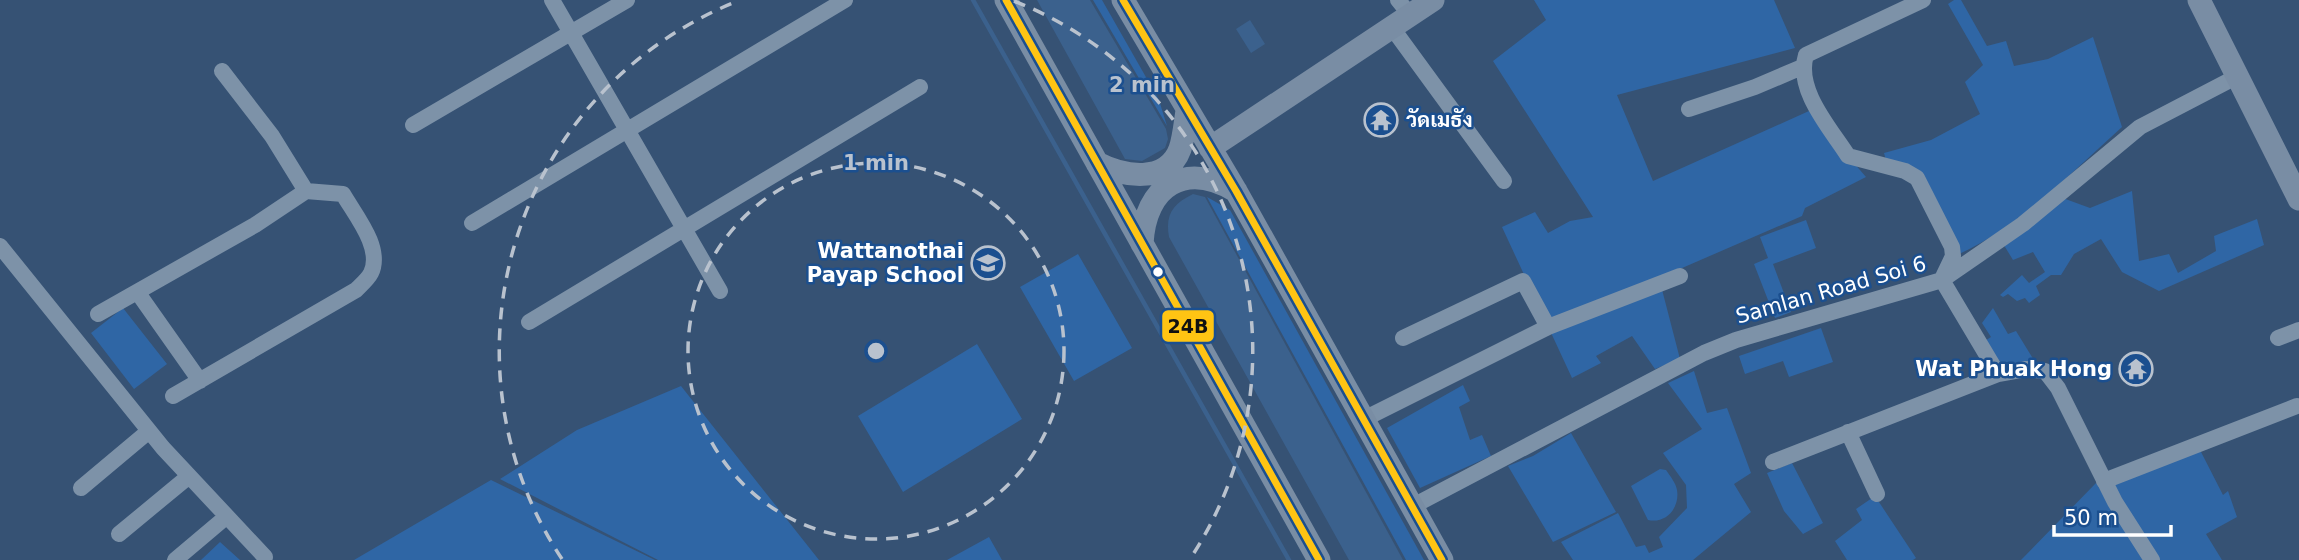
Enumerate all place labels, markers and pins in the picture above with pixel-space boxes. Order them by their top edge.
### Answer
temple icon: วัดเมธัง [1362,101,1400,139]
place label: วัดเมธัง [1406,108,1473,132]
place label: Wattanothai Payap School [807,239,964,287]
school or university icon: Wattanothai Payap School [969,244,1007,282]
unlabelled marker [1151,265,1165,279]
centre of rings [864,339,888,363]
temple icon: Wat Phuak Hong [2117,350,2155,388]
place label: Wat Phuak Hong [1915,357,2112,381]

